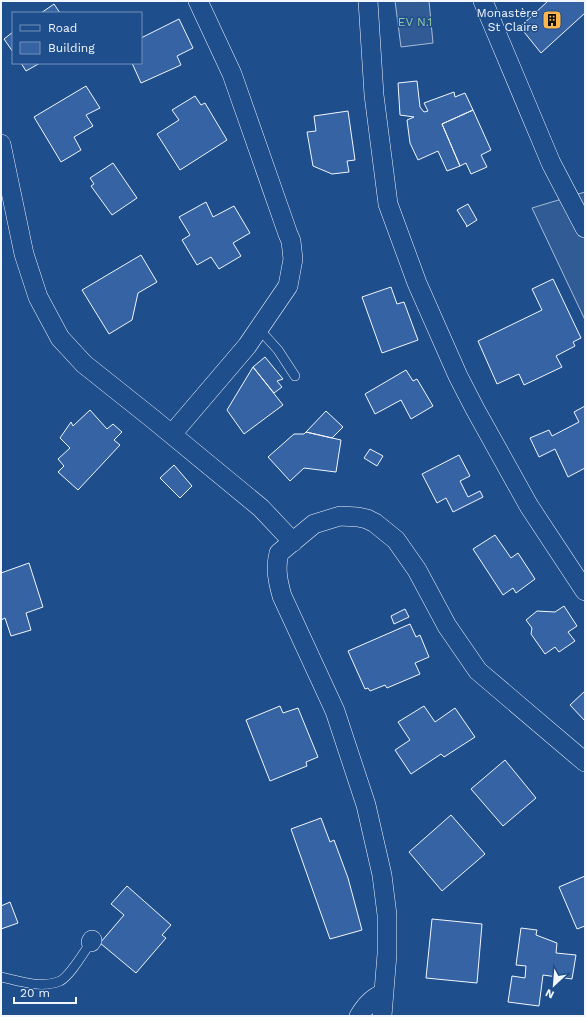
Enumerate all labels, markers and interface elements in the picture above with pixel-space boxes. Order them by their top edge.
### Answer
place label: Monastère St Claire [477,6,538,34]
building icon: Monastère St Claire [541,9,563,31]
legend [12,12,142,64]
park label: EV N.1 [398,15,432,29]
text: Road [48,21,77,35]
text: Building [48,41,95,55]
north arrow [534,965,574,1005]
scale bar [14,979,76,1005]
text: 20 m [20,986,50,1000]
text: N [543,986,556,1001]

